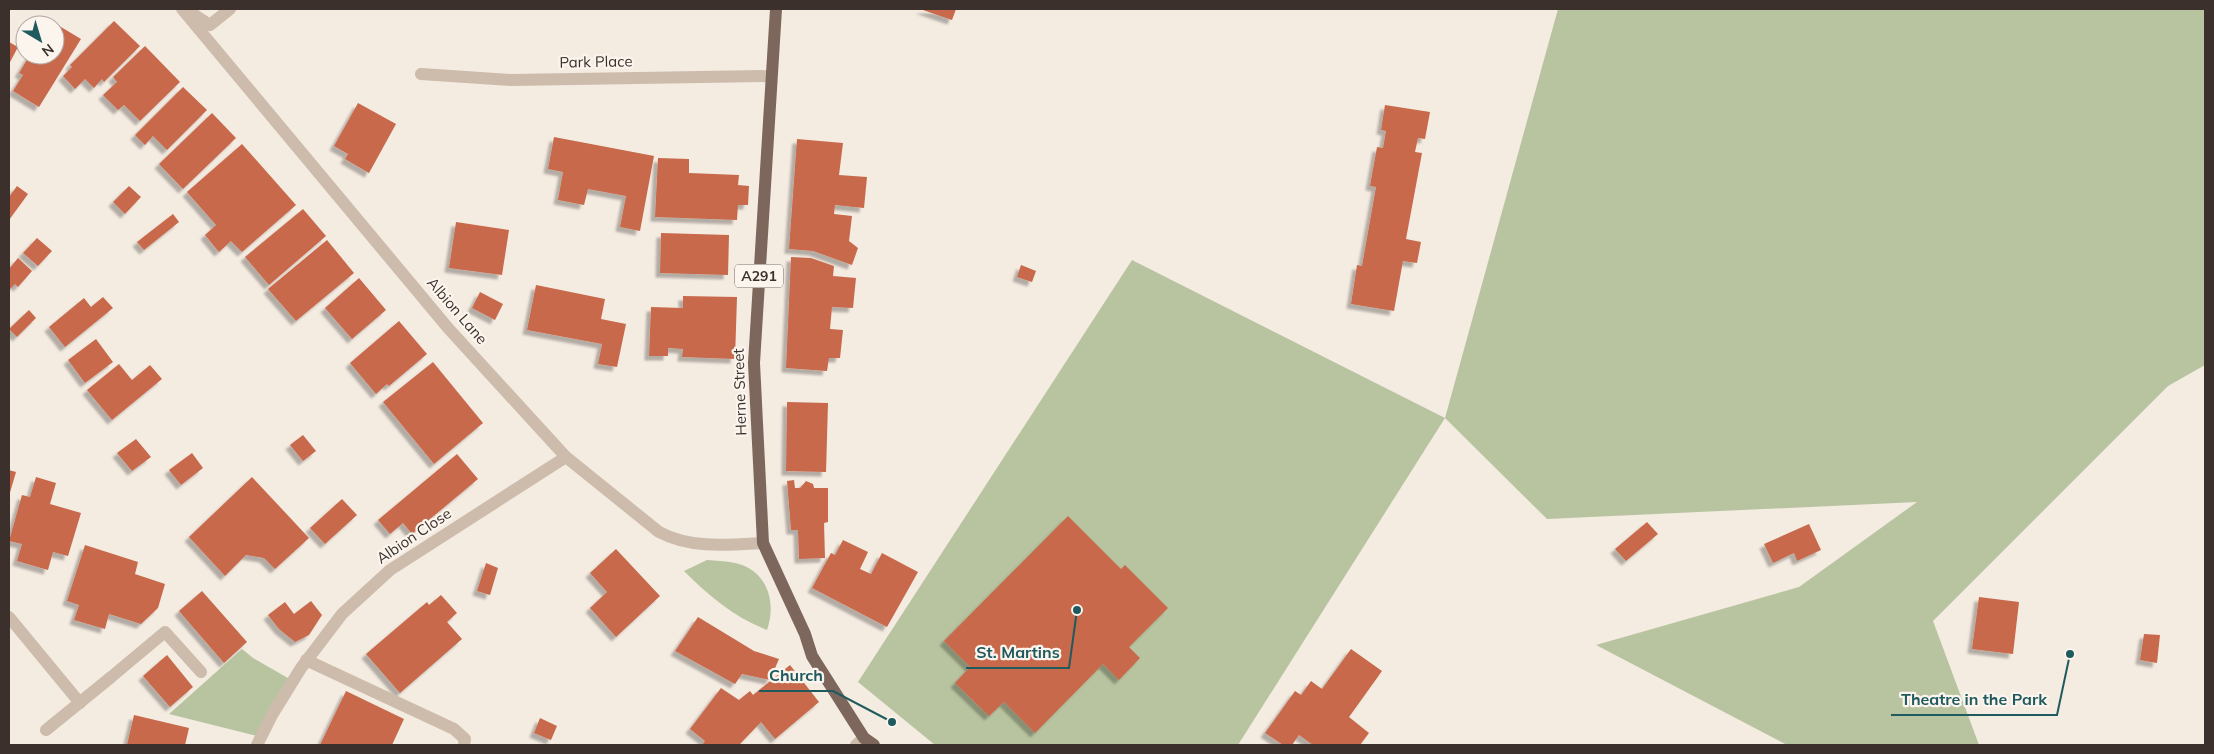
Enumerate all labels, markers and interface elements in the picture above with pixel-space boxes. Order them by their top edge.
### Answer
north arrow [15,15,65,65]
text: N [38,40,58,61]
street label: Park Place [559,51,633,72]
road number: A291 [735,264,783,288]
street label: Albion Lane [423,273,492,348]
street label: Herne Street [728,348,751,436]
street label: Albion Close [373,504,455,568]
callout: St. Martins [966,637,1069,668]
text: St. Martins [976,642,1060,662]
callout: Church [759,660,833,691]
text: Church [769,665,823,685]
callout: Theatre in the Park [1891,684,2057,715]
text: Theatre in the Park [1901,689,2048,709]

